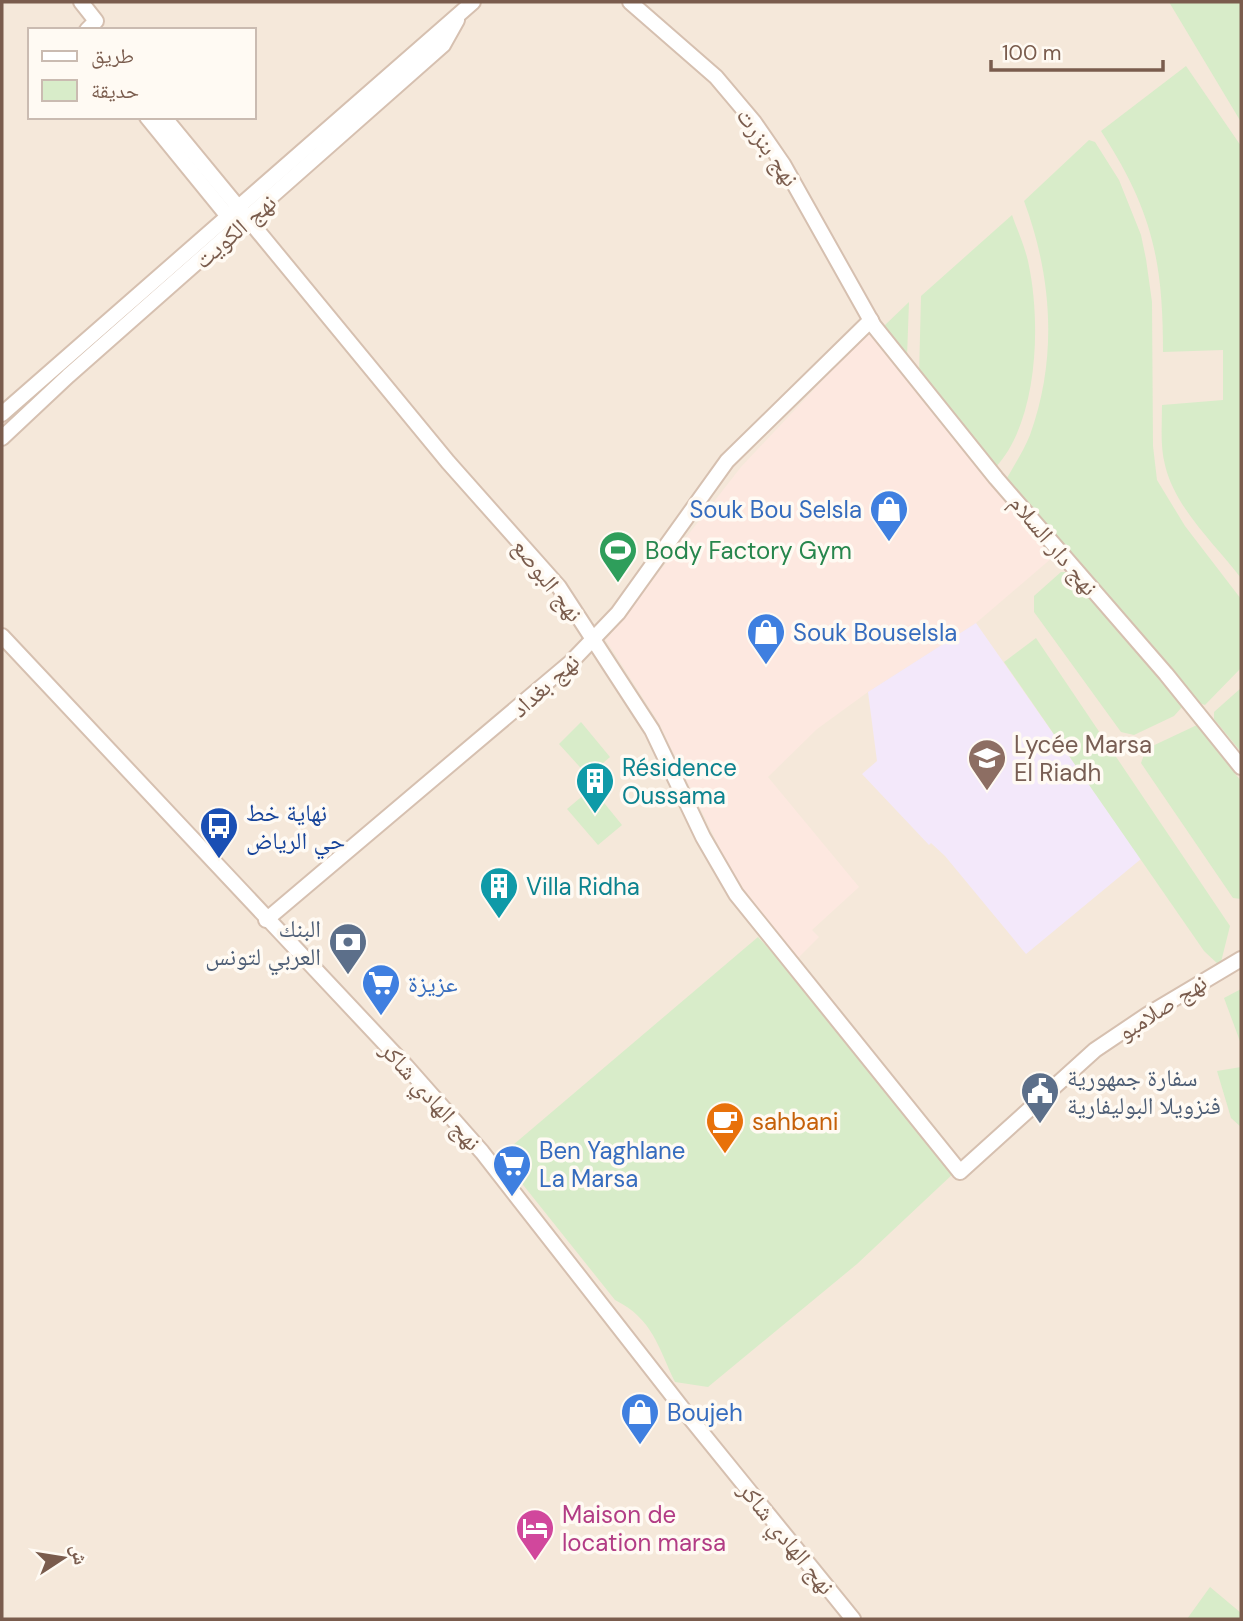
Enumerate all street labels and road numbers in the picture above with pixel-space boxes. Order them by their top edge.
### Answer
street label: نهج بنزرت [730,102,806,192]
street label: نهج الكويت [187,187,283,275]
street label: نهج دار السلام [1002,488,1105,603]
street label: نهج البوصع [506,532,590,628]
street label: نهج بغداد [504,646,586,724]
street label: نهج صلامبو [1111,967,1213,1047]
street label: نهج الهادي شاكر [370,1034,488,1160]
street label: نهج الهادي شاكر [728,1474,842,1603]

